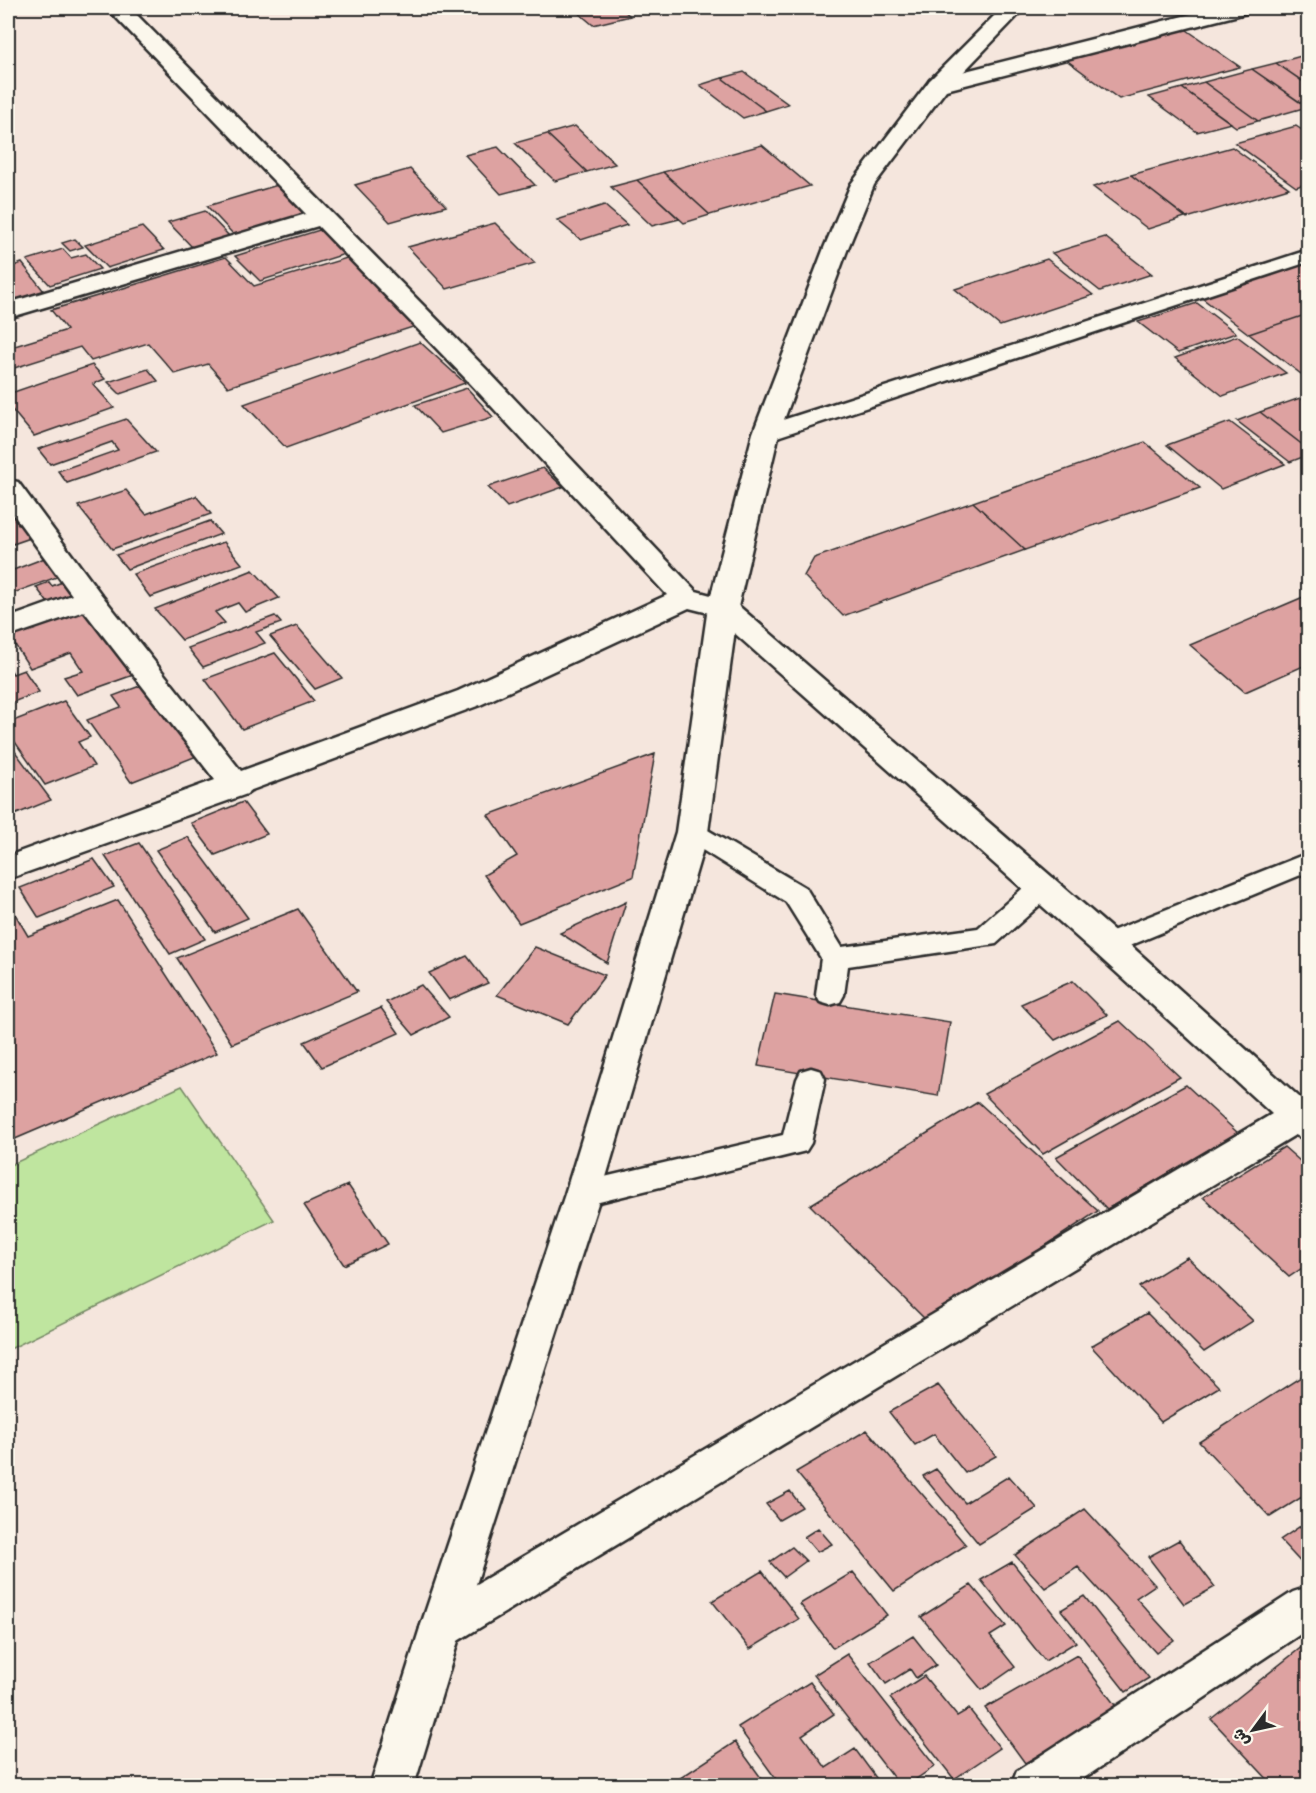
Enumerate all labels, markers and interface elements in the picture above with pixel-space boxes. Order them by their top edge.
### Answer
north arrow [1223,1700,1283,1760]
text: ش [1228,1725,1254,1750]

